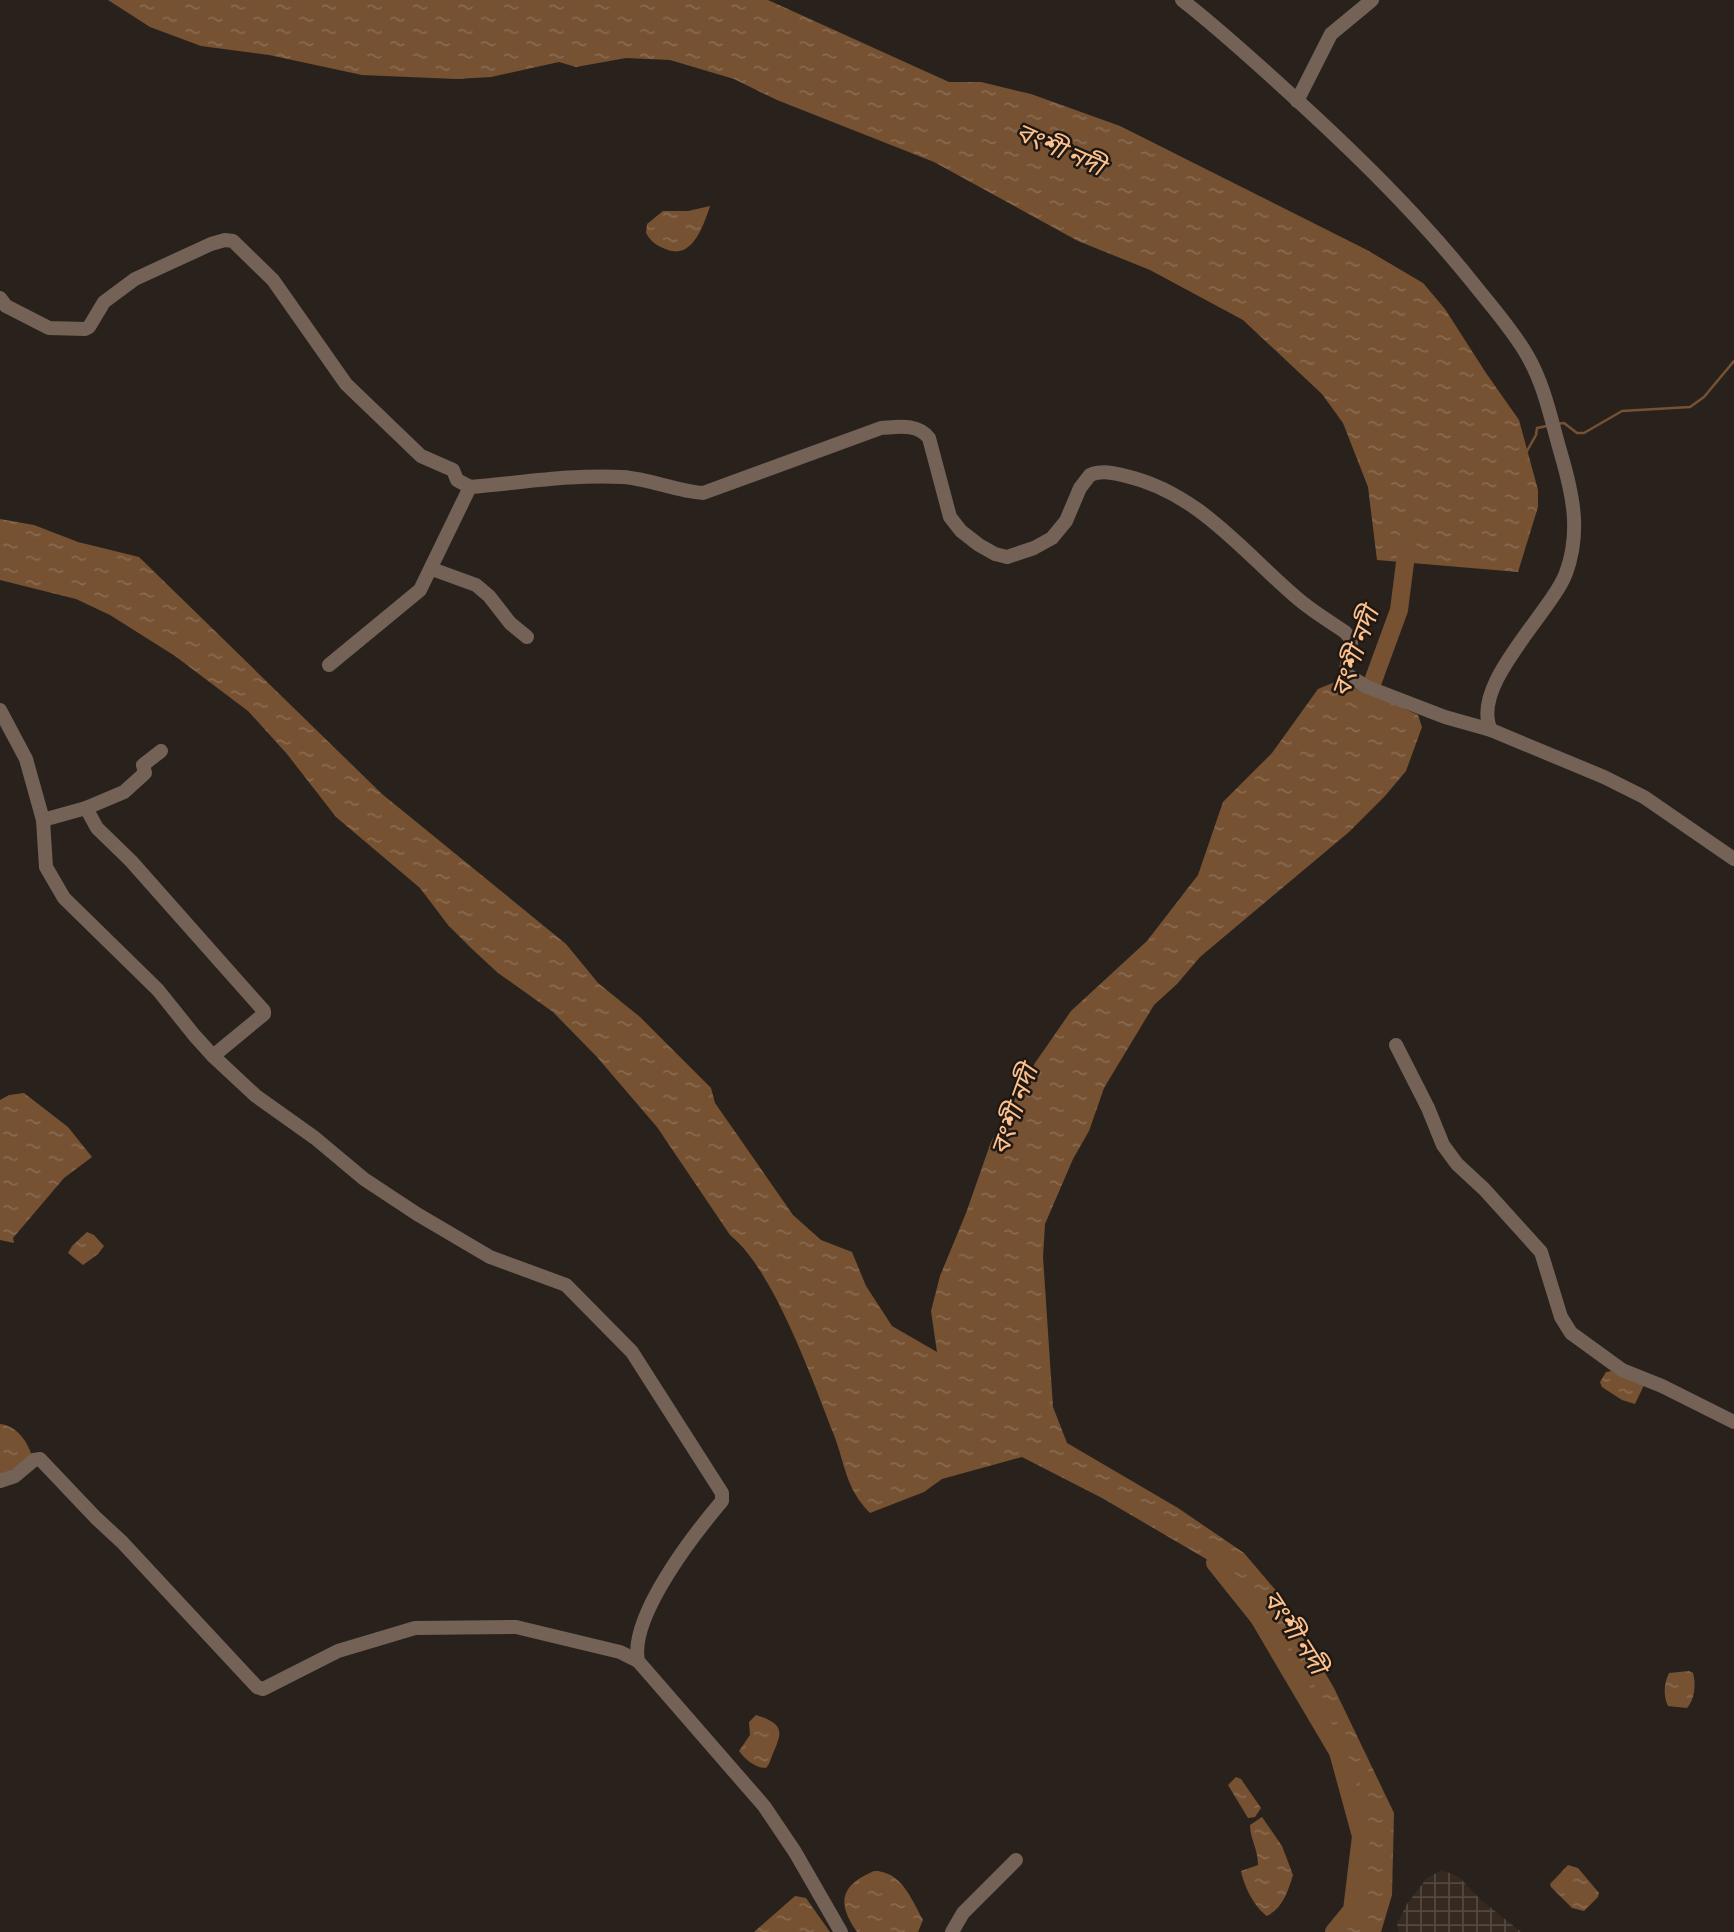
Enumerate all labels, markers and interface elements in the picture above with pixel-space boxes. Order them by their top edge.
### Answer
water label: বংশী নদী [1012,114,1114,183]
water label: বংশী নদী [1323,598,1386,701]
water label: বংশী নদী [982,1056,1045,1159]
water label: বংশী নদী [1258,1584,1337,1683]

